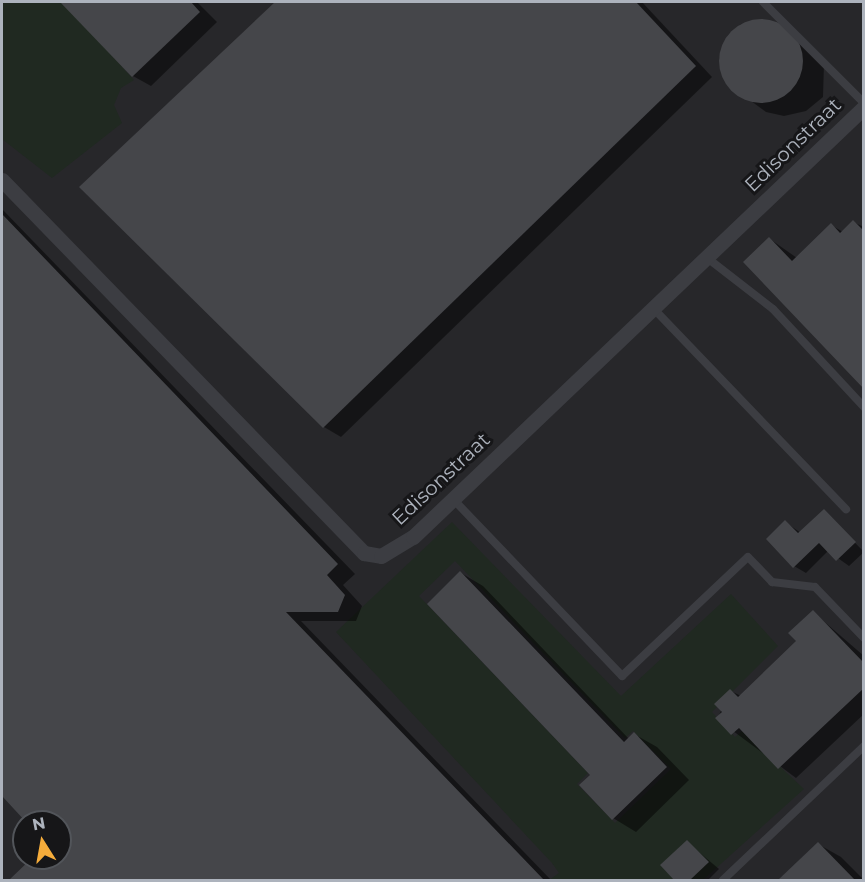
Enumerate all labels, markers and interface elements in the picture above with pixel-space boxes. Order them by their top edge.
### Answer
street label: Edisonstraat [740,93,846,197]
street label: Edisonstraat [387,428,495,530]
north arrow [12,810,72,870]
text: N [31,813,47,834]

